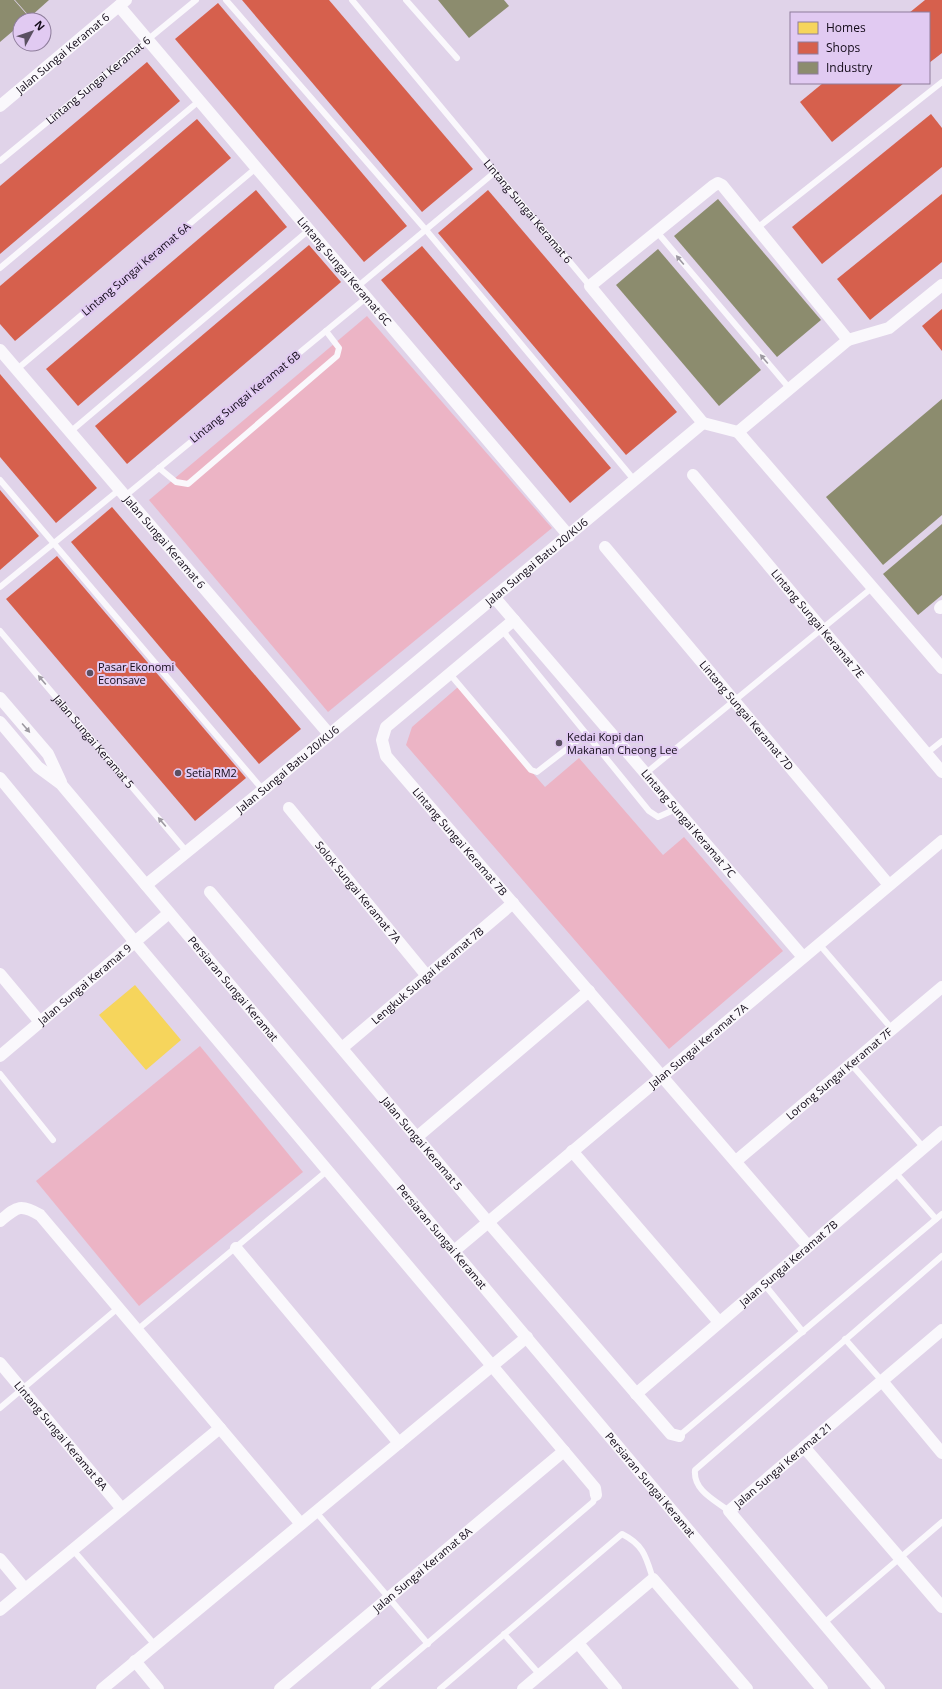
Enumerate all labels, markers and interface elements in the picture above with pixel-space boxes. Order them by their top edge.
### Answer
street label: Jalan Sungai Keramat 6 [12,9,112,97]
north arrow [12,12,52,52]
legend [790,12,930,84]
text: N [31,17,49,34]
text: Homes [826,19,866,36]
street label: Lintang Sungai Keramat 6 [42,33,153,127]
text: Shops [826,39,861,56]
text: Industry [826,59,873,76]
street label: Lintang Sungai Keramat 6 [481,156,576,266]
street label: Lintang Sungai Keramat 6C [294,213,395,328]
street label: Lintang Sungai Keramat 6A [78,219,193,319]
one-way arrow [676,255,685,265]
street label: Lintang Sungai Keramat 6B [186,347,303,446]
one-way arrow [760,354,769,365]
street label: Jalan Sungai Keramat 6 [120,491,209,591]
street label: Jalan Sungai Batu 20/KU6 [481,514,591,609]
street label: Lintang Sungai Keramat 7E [768,566,868,681]
street label: Lintang Sungai Keramat 7D [696,657,797,773]
place label: Pasar Ekonomi Econsave [98,659,174,687]
marker: Pasar Ekonomi Econsave [85,668,95,678]
one-way arrow [37,675,46,685]
street label: Jalan Sungai Keramat 5 [50,691,138,791]
street label: Jalan Sungai Batu 20/KU6 [232,722,342,816]
one-way arrow [21,723,30,733]
place label: Kedai Kopi dan Makanan Cheong Lee [567,729,678,757]
marker: Kedai Kopi dan Makanan Cheong Lee [554,738,564,748]
place label: Setia RM2 [186,765,237,780]
street label: Lintang Sungai Keramat 7C [638,766,739,880]
marker: Setia RM2 [173,768,183,778]
street label: Lintang Sungai Keramat 7B [409,784,511,899]
one-way arrow [157,817,166,827]
street label: Solok Sungai Keramat 7A [312,838,405,946]
street label: Lengkuk Sungai Keramat 7B [368,923,487,1027]
street label: Persiaran Sungai Keramat [185,933,282,1044]
street label: Jalan Sungai Keramat 9 [34,940,134,1028]
street label: Jalan Sungai Keramat 7A [645,1000,751,1092]
street label: Lorong Sungai Keramat 7F [782,1024,895,1123]
street label: Jalan Sungai Keramat 5 [378,1093,466,1193]
street label: Persiaran Sungai Keramat [394,1181,491,1292]
street label: Jalan Sungai Keramat 7B [735,1217,841,1310]
street label: Lintang Sungai Keramat 8A [11,1378,111,1493]
street label: Jalan Sungai Keramat 21 [730,1419,835,1511]
street label: Persiaran Sungai Keramat [602,1429,699,1540]
street label: Jalan Sungai Keramat 8A [369,1523,475,1616]

